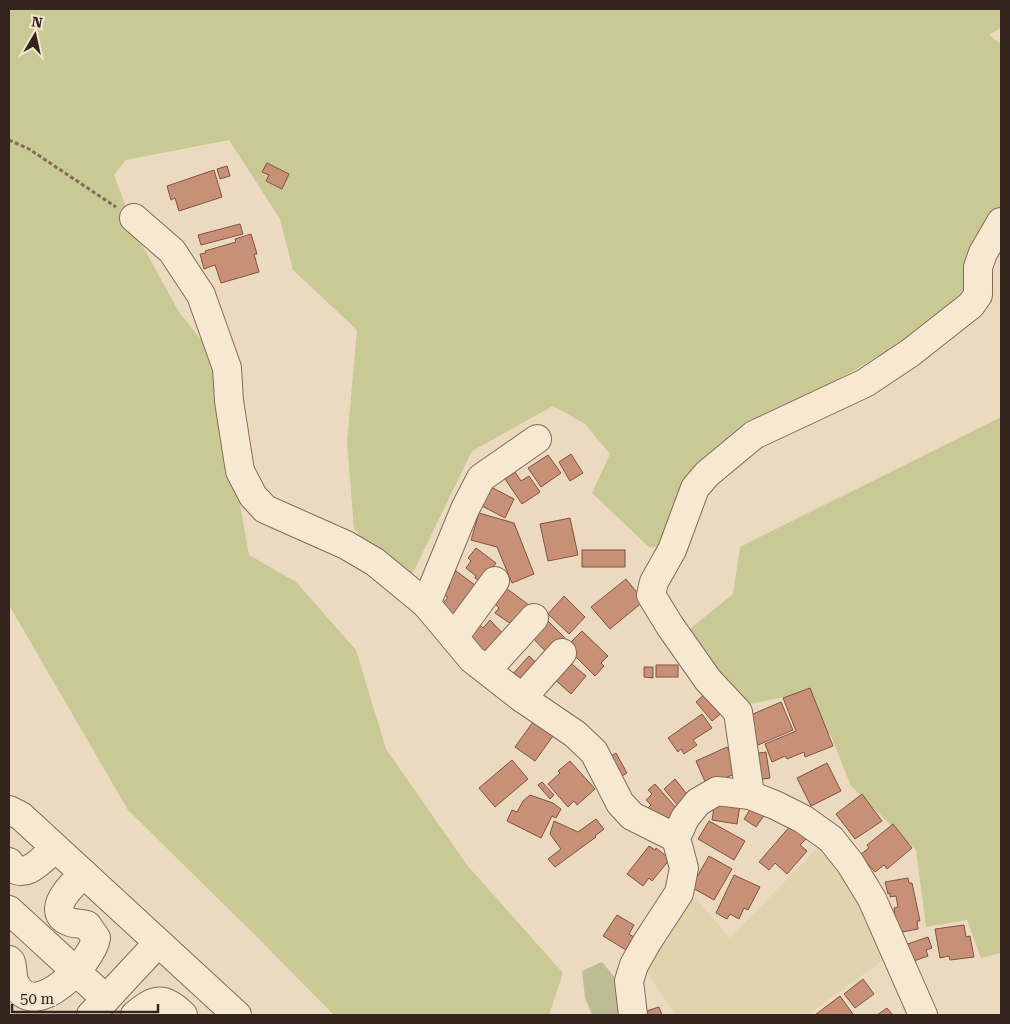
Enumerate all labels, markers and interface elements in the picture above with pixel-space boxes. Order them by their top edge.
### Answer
north arrow [10,10,60,60]
text: N [30,13,44,31]
scale bar [12,982,159,1014]
text: 50 m [20,990,55,1008]

